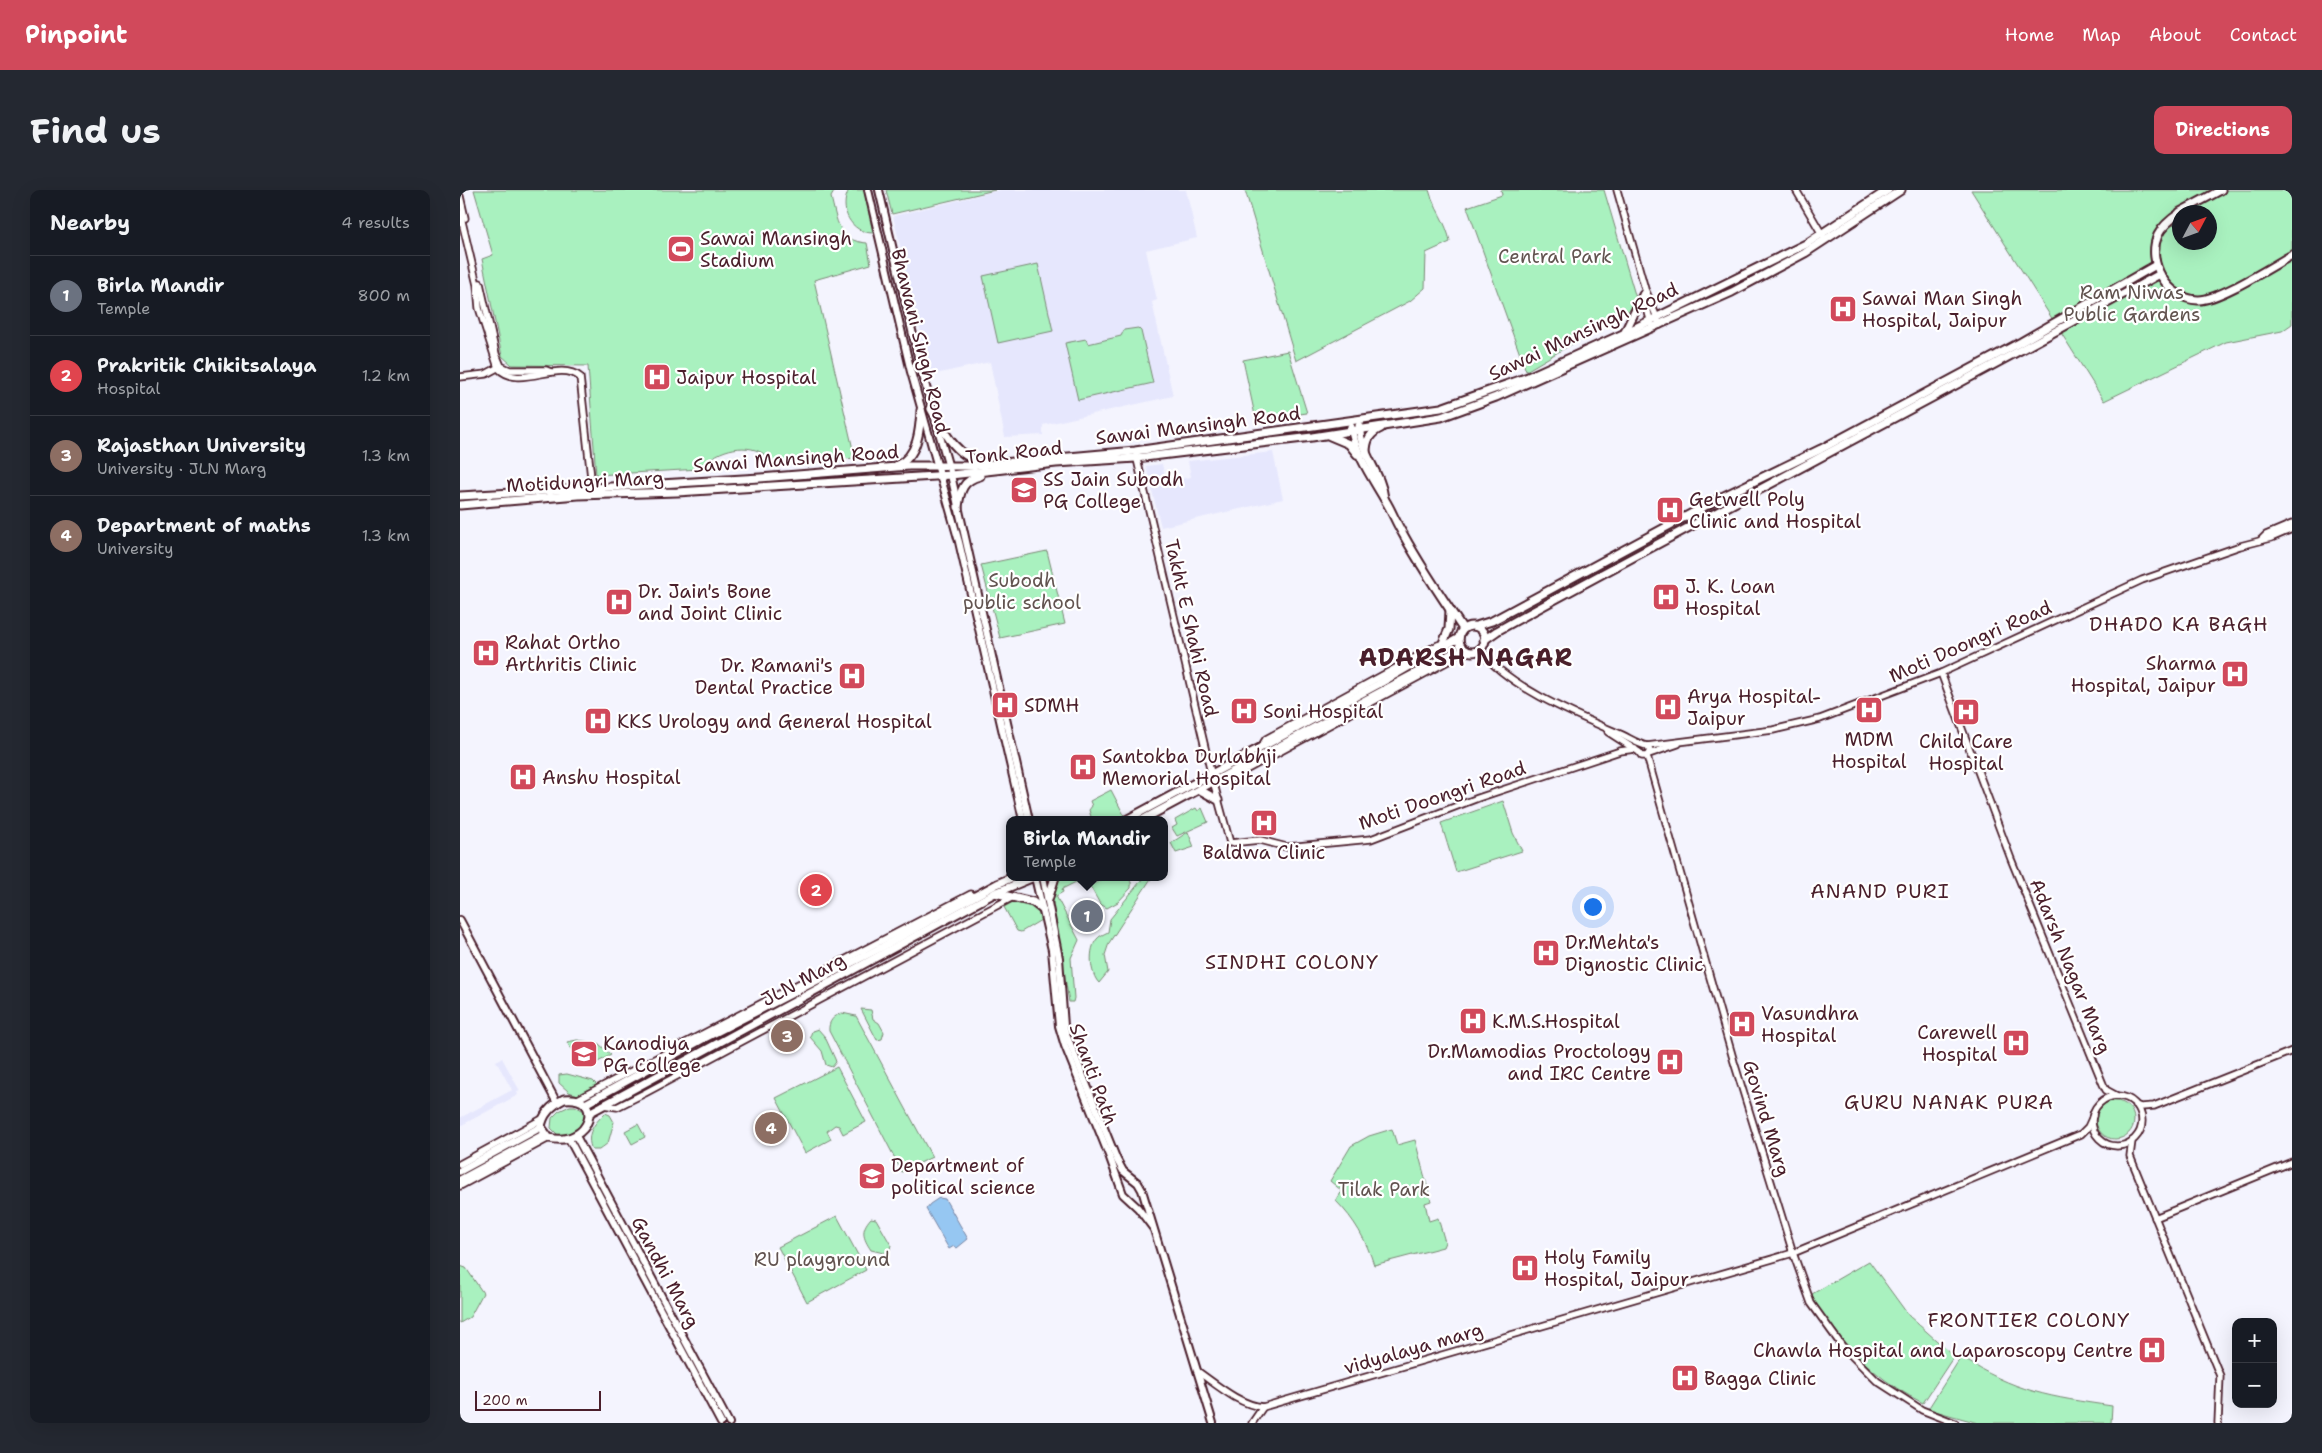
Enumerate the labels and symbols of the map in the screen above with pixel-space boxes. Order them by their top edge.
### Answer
north arrow [2172,205,2217,250]
place label: Sawai Mansingh Stadium [700,226,852,273]
sports icon: Sawai Mansingh Stadium [666,234,696,264]
park label: Central Park [1498,244,1612,269]
street label: Bhawani Singh Road [885,246,956,436]
street label: Sawai Mansingh Road [1484,277,1682,386]
park label: Ram Niwas Public Gardens [2064,280,2200,327]
place label: Sawai Man Singh Hospital, Jaipur [1862,286,2022,333]
hospital icon: Sawai Man Singh Hospital, Jaipur [1828,294,1858,324]
hospital icon: Jaipur Hospital [642,362,672,392]
place label: Jaipur Hospital [676,365,817,390]
street label: Sawai Mansingh Road [1094,401,1302,450]
street label: Tonk Road [964,435,1064,470]
street label: Sawai Mansingh Road [692,439,900,478]
street label: Motidungri Marg [506,465,664,498]
place label: SS Jain Subodh PG College [1043,467,1184,514]
school or university icon: SS Jain Subodh PG College [1009,475,1039,505]
place label: Getwell Poly Clinic and Hospital [1689,487,1861,534]
hospital icon: Getwell Poly Clinic and Hospital [1655,495,1685,525]
street label: Takht E Shahi Road [1159,537,1224,719]
park label: Subodh public school [963,568,1081,615]
place label: J. K. Loan Hospital [1685,574,1775,621]
place label: Dr. Jain's Bone and Joint Clinic [638,579,782,626]
hospital icon: J. K. Loan Hospital [1651,582,1681,612]
hospital icon: Dr. Jain's Bone and Joint Clinic [604,587,634,617]
street label: Moti Doongri Road [1885,594,2055,689]
district label: DHADO KA BAGH [2089,611,2269,637]
place label: Rahat Ortho Arthritis Clinic [505,630,637,677]
hospital icon: Rahat Ortho Arthritis Clinic [471,638,501,668]
district label: ADARSH NAGAR [1359,642,1573,674]
place label: Sharma Hospital, Jaipur [2071,651,2216,698]
place label: Dr. Ramani's Dental Practice [695,653,833,700]
hospital icon: Sharma Hospital, Jaipur [2220,659,2250,689]
hospital icon: Dr. Ramani's Dental Practice [837,661,867,691]
place label: Arya Hospital- Jaipur [1687,684,1821,731]
hospital icon: SDMH [990,690,1020,720]
hospital icon: Arya Hospital- Jaipur [1653,692,1683,722]
place label: SDMH [1024,693,1079,718]
hospital icon: MDM Hospital [1854,695,1884,725]
hospital icon: Soni Hospital [1229,696,1259,726]
hospital icon: Child Care Hospital [1951,697,1981,727]
place label: Soni Hospital [1263,699,1383,724]
hospital icon: KKS Urology and General Hospital [583,706,613,736]
place label: KKS Urology and General Hospital [617,709,932,734]
place label: MDM Hospital [1831,727,1907,774]
place label: Child Care Hospital [1919,729,2013,776]
place label: Santokba Durlabhji Memorial Hospital [1102,744,1277,791]
hospital icon: Santokba Durlabhji Memorial Hospital [1068,752,1098,782]
street label: Moti Doongri Road [1355,755,1529,836]
hospital icon: Anshu Hospital [508,762,538,792]
place label: Anshu Hospital [542,765,681,790]
hospital icon: Baldwa Clinic [1249,808,1279,838]
place label: Baldwa Clinic [1203,840,1325,865]
pin: 2 [800,871,832,909]
street label: Adarsh Nagar Marg [2024,875,2117,1058]
district label: ANAND PURI [1810,878,1950,904]
your location [1580,894,1606,920]
pin: 1 [1071,897,1103,935]
place label: Dr.Mehta's Dignostic Clinic [1565,930,1704,977]
hospital icon: Dr.Mehta's Dignostic Clinic [1531,938,1561,968]
street label: JLN Marg [757,947,850,1012]
district label: SINDHI COLONY [1205,949,1379,975]
place label: Vasundhra Hospital [1761,1001,1859,1048]
hospital icon: K.M.S.Hospital [1458,1006,1488,1036]
place label: K.M.S.Hospital [1492,1009,1620,1034]
hospital icon: Vasundhra Hospital [1727,1009,1757,1039]
pin: 3 [771,1017,803,1055]
street label: Shanti Path [1064,1020,1124,1129]
place label: Carewell Hospital [1917,1020,1997,1067]
hospital icon: Carewell Hospital [2001,1028,2031,1058]
place label: Kanodiya PG College [603,1031,701,1078]
school or university icon: Kanodiya PG College [569,1039,599,1069]
place label: Dr.Mamodias Proctology and IRC Centre [1427,1039,1651,1086]
hospital icon: Dr.Mamodias Proctology and IRC Centre [1655,1047,1685,1077]
street label: Govind Marg [1737,1057,1796,1179]
district label: GURU NANAK PURA [1844,1089,2054,1115]
pin: 4 [755,1109,787,1147]
place label: Department of political science [891,1153,1035,1200]
school or university icon: Department of political science [857,1161,887,1191]
park label: Tilak Park [1338,1177,1430,1202]
street label: Gandhi Marg [626,1212,705,1332]
place label: Holy Family Hospital, Jaipur [1544,1245,1689,1292]
park label: RU playground [754,1247,890,1272]
hospital icon: Holy Family Hospital, Jaipur [1510,1253,1540,1283]
district label: FRONTIER COLONY [1928,1307,2130,1333]
street label: vidyalaya marg [1341,1317,1486,1380]
hospital icon: Chawla Hospital and Laparoscopy Centre [2137,1335,2167,1365]
place label: Chawla Hospital and Laparoscopy Centre [1753,1338,2133,1363]
hospital icon: Bagga Clinic [1670,1363,1700,1393]
place label: Bagga Clinic [1704,1366,1816,1391]
scale bar [475,1388,601,1411]

